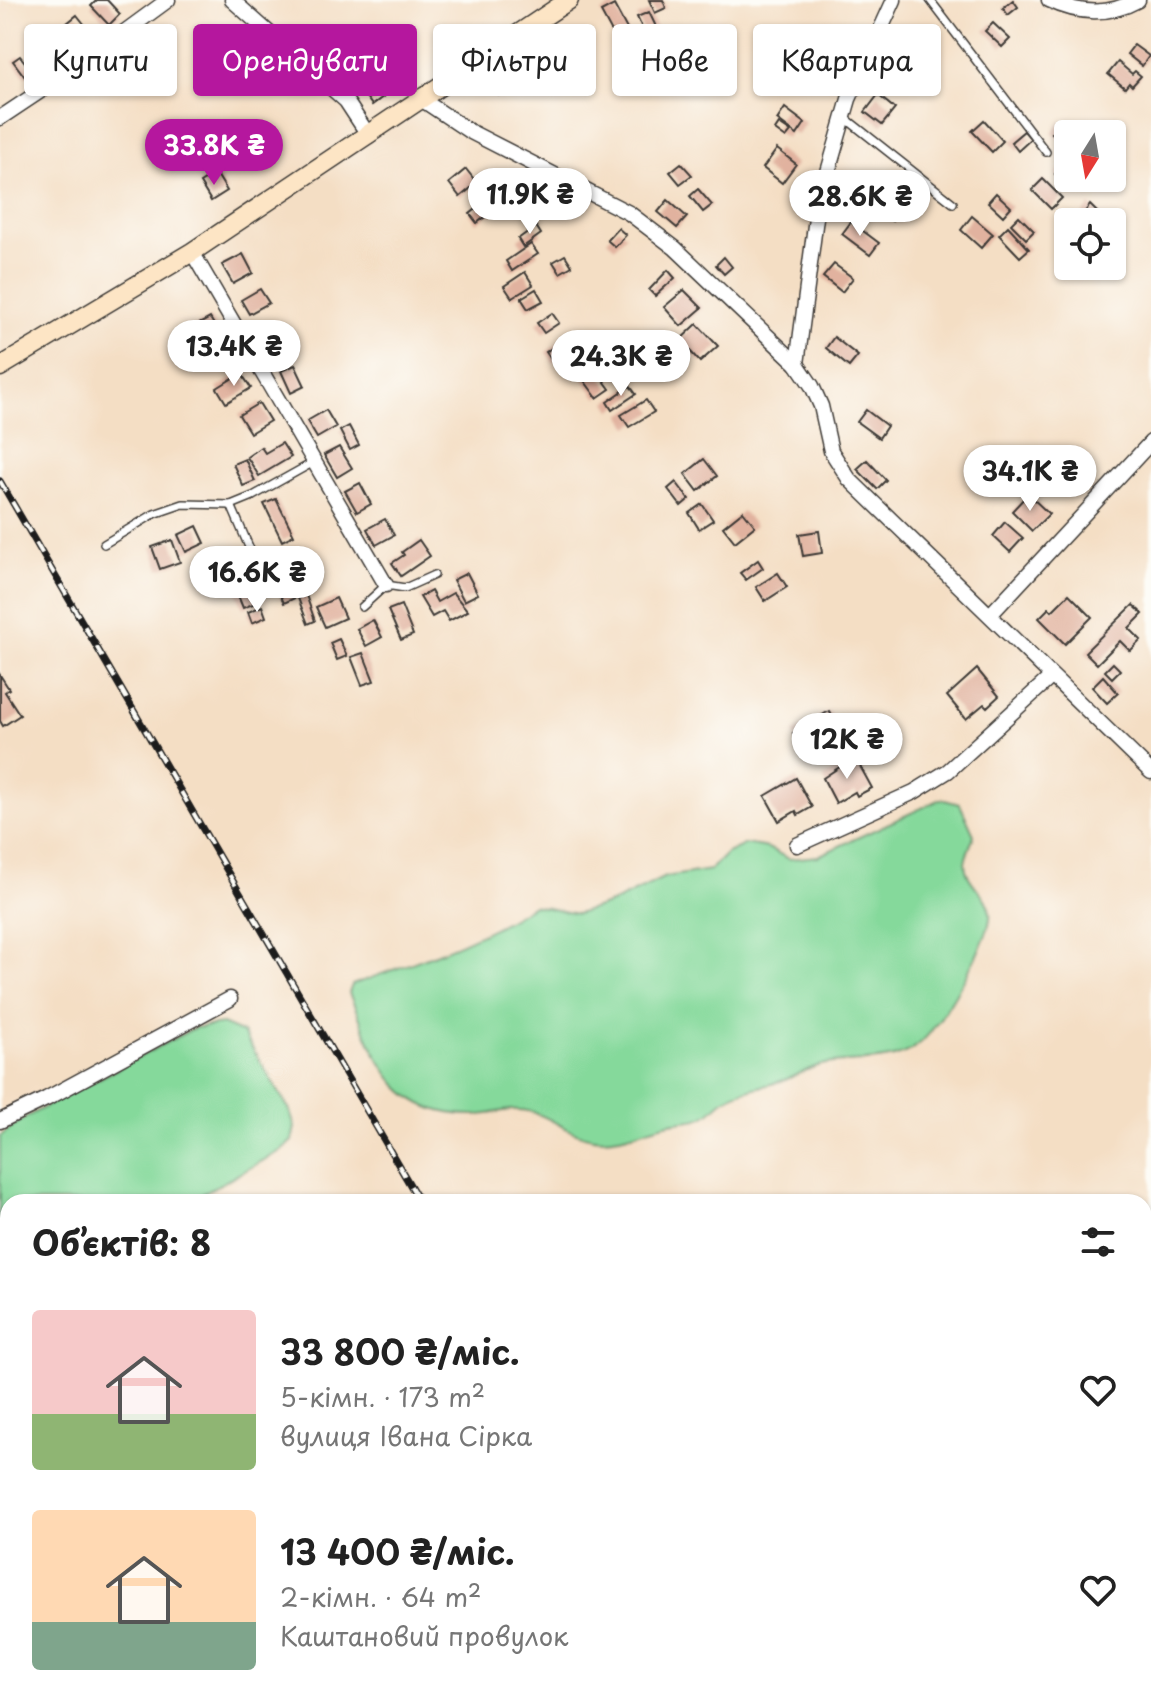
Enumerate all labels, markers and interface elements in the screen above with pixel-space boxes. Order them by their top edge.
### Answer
chip: Купити [24,24,177,96]
chip: Орендувати [193,24,417,96]
chip: Фільтри [433,24,596,96]
chip: Нове [612,24,737,96]
chip: Квартира [753,24,941,96]
pin: 33.8K ₴ [140,119,288,187]
north arrow [1054,120,1126,192]
map controls [1054,120,1126,280]
text: 33.8K ₴ [163,125,265,164]
pin: 11.9K ₴ [456,168,604,236]
pin: 28.6K ₴ [786,170,934,238]
text: 11.9K ₴ [486,174,574,213]
text: 28.6K ₴ [807,176,913,215]
button: locate [1054,208,1126,280]
pin: 13.4K ₴ [160,320,308,388]
text: 13.4K ₴ [185,326,283,365]
pin: 24.3K ₴ [547,330,695,398]
text: 24.3K ₴ [569,336,673,375]
pin: 34.1K ₴ [956,445,1104,513]
text: 34.1K ₴ [981,451,1079,490]
pin: 16.6K ₴ [183,546,331,614]
text: 16.6K ₴ [207,552,307,591]
pin: 12K ₴ [791,713,903,781]
text: 12K ₴ [810,719,884,758]
text: Об’єктів: 8 [32,1216,211,1268]
icon: filters [1076,1220,1120,1264]
text: 33 800 ₴/міс. [280,1325,520,1377]
icon: home [96,1342,192,1438]
icon: heart [1076,1368,1120,1412]
text: 5-кімн. · 173 m² [280,1377,485,1416]
text: вулиця Івана Сірка [280,1416,532,1455]
text: 13 400 ₴/міс. [280,1525,515,1577]
icon: home [96,1542,192,1638]
icon: heart [1076,1568,1120,1612]
text: 2-кімн. · 64 m² [280,1577,481,1616]
text: Каштановий провулок [280,1616,569,1655]

